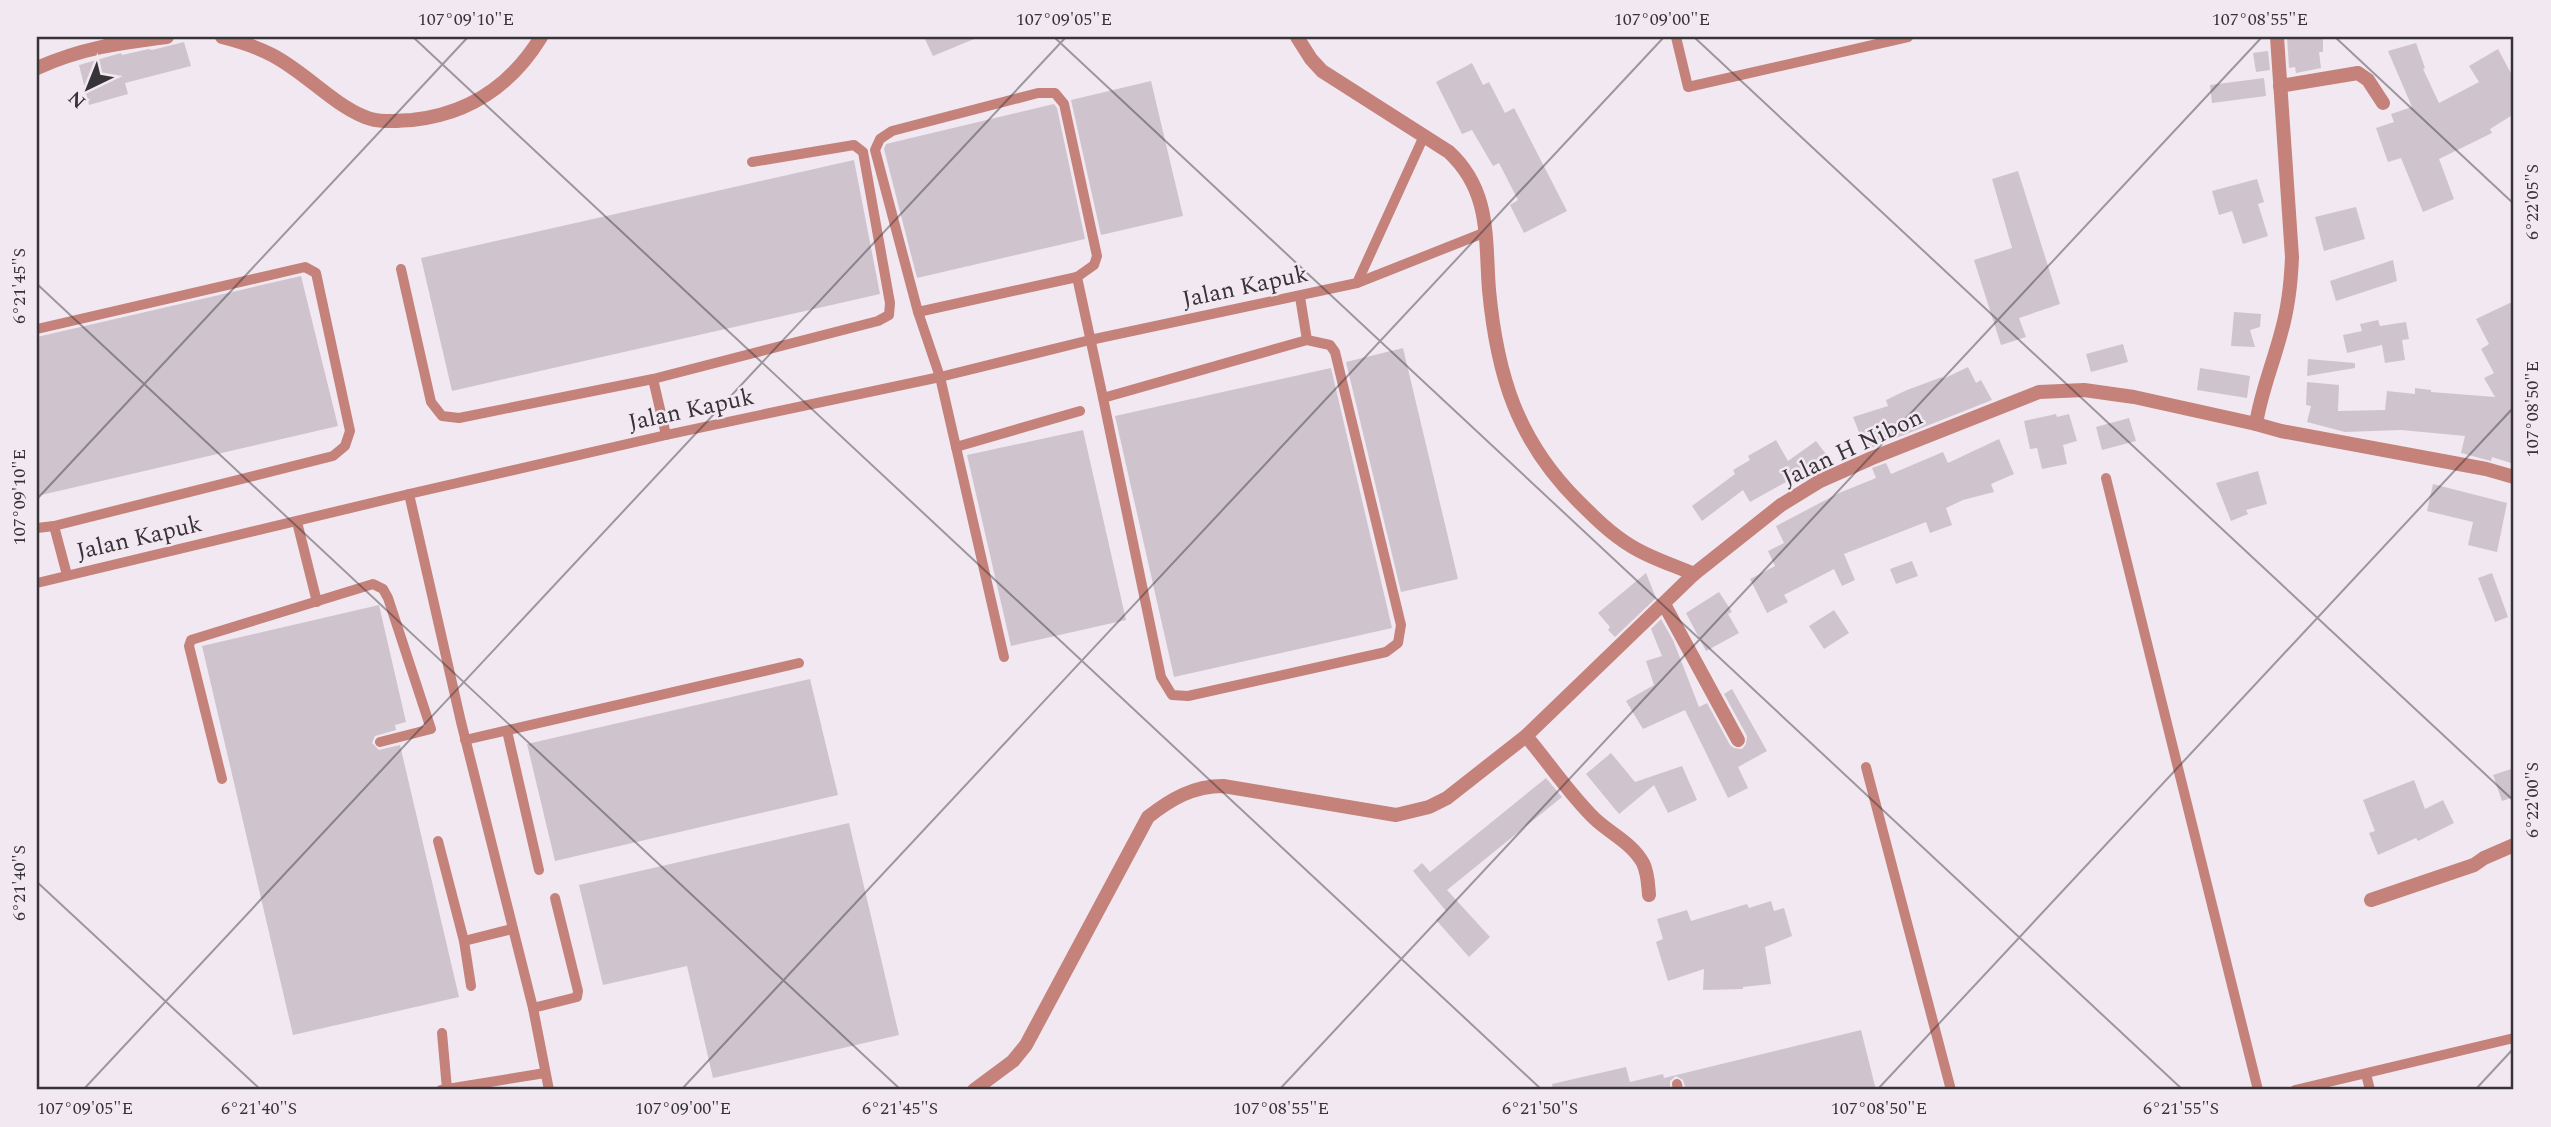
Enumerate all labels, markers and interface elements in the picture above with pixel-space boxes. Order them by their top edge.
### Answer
text: 107°09'10"E [418,6,514,33]
text: 107°09'05"E [1016,6,1112,33]
text: 107°09'00"E [1614,6,1710,33]
text: 107°08'55"E [2212,6,2308,33]
north arrow [52,52,122,122]
text: N [62,83,93,115]
text: 6°22'05"S [2519,164,2546,240]
text: 6°21'45"S [6,248,33,324]
street label: Jalan Kapuk [1179,256,1312,318]
text: 107°08'50"E [2519,361,2546,457]
street label: Jalan Kapuk [625,379,758,441]
street label: Jalan H Nibon [1776,400,1929,496]
text: 107°09'10"E [6,449,33,545]
street label: Jalan Kapuk [73,506,206,570]
text: 6°22'00"S [2519,762,2546,838]
text: 6°21'40"S [6,845,33,921]
text: 107°09'05"E [37,1095,133,1122]
text: 6°21'40"S [221,1095,297,1122]
text: 107°09'00"E [635,1095,731,1122]
text: 6°21'45"S [862,1095,938,1122]
text: 107°08'55"E [1233,1095,1329,1122]
text: 6°21'50"S [1502,1095,1578,1122]
text: 107°08'50"E [1831,1095,1927,1122]
text: 6°21'55"S [2143,1095,2219,1122]

